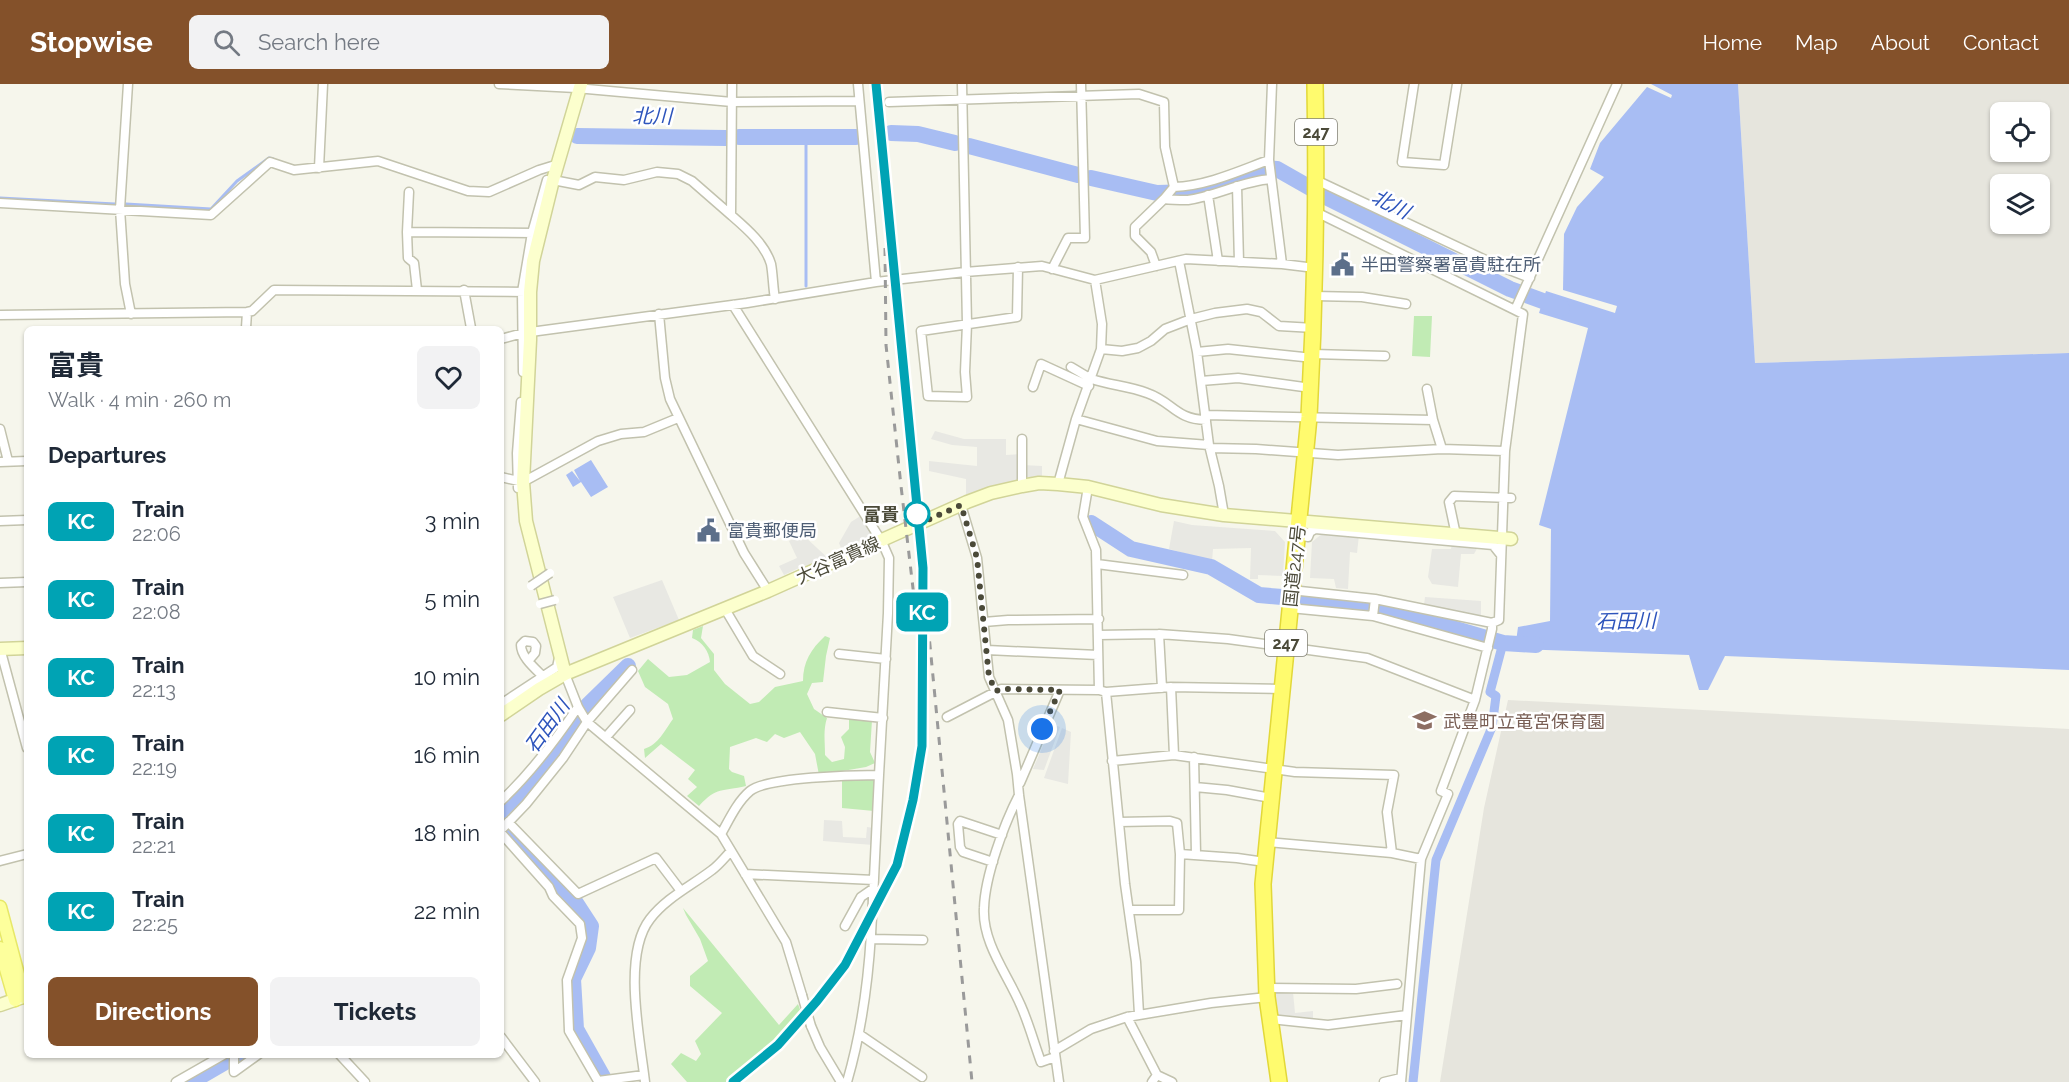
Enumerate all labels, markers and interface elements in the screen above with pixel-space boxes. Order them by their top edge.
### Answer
search box [189,15,609,69]
text: Stopwise [30,26,153,59]
icon: search [210,26,243,59]
text: Search here [258,29,380,55]
text: Home [1703,30,1762,55]
text: Map [1795,30,1838,55]
text: About [1871,30,1930,55]
text: Contact [1963,30,2039,55]
map controls [1990,102,2050,234]
button: locate [1990,102,2050,162]
water label: 北川 [632,104,674,128]
road number: 247 [1295,119,1337,145]
button: layers [1990,174,2050,234]
water label: 北川 [1368,184,1416,225]
public building icon: 半田警察署冨貴駐在所 [1330,251,1356,277]
place label: 半田警察署冨貴駐在所 [1361,254,1541,275]
button: heart [417,346,480,409]
text: 富貴 [48,349,104,382]
text: Walk · 4 min · 260 m [48,388,231,412]
text: Departures [48,442,166,468]
text: Train [132,496,185,522]
marker: 富貴 [904,501,930,527]
place label: 富貴 [863,504,899,525]
text: 3 min [425,508,480,534]
text: KC [67,509,95,534]
public building icon: 富貴郵便局 [696,517,722,543]
place label: 富貴郵便局 [727,520,817,541]
text: 22:06 [132,522,181,546]
street label: 国道247号 [1279,524,1309,608]
street label: 大谷富貴線 [793,532,883,588]
text: Train [132,574,185,600]
text: 5 min [425,586,480,612]
text: KC [67,587,95,612]
line badge: KC [895,592,949,632]
text: 22:08 [132,600,181,624]
text: KC [908,600,936,625]
water label: 石田川 [1596,608,1658,634]
road number: 247 [1265,630,1307,656]
text: Train [132,652,185,678]
text: 10 min [414,664,480,690]
text: KC [67,665,95,690]
text: 22:13 [132,678,176,702]
water label: 石田川 [520,693,576,757]
school or university icon: 武豊町立竜宮保育園 [1412,708,1438,734]
place label: 武豊町立竜宮保育園 [1443,711,1605,732]
your location [1027,714,1057,744]
text: Train [132,730,185,756]
text: 16 min [414,742,480,768]
text: KC [67,743,95,768]
text: 22:19 [132,756,177,780]
text: Train [132,808,185,834]
text: 18 min [414,820,480,846]
text: KC [67,821,95,846]
text: 22:21 [132,834,176,858]
text: Train [132,886,185,912]
text: 22 min [414,898,480,924]
text: KC [67,899,95,924]
text: 22:25 [132,912,178,936]
button: Directions [48,977,258,1046]
button: Tickets [270,977,480,1046]

